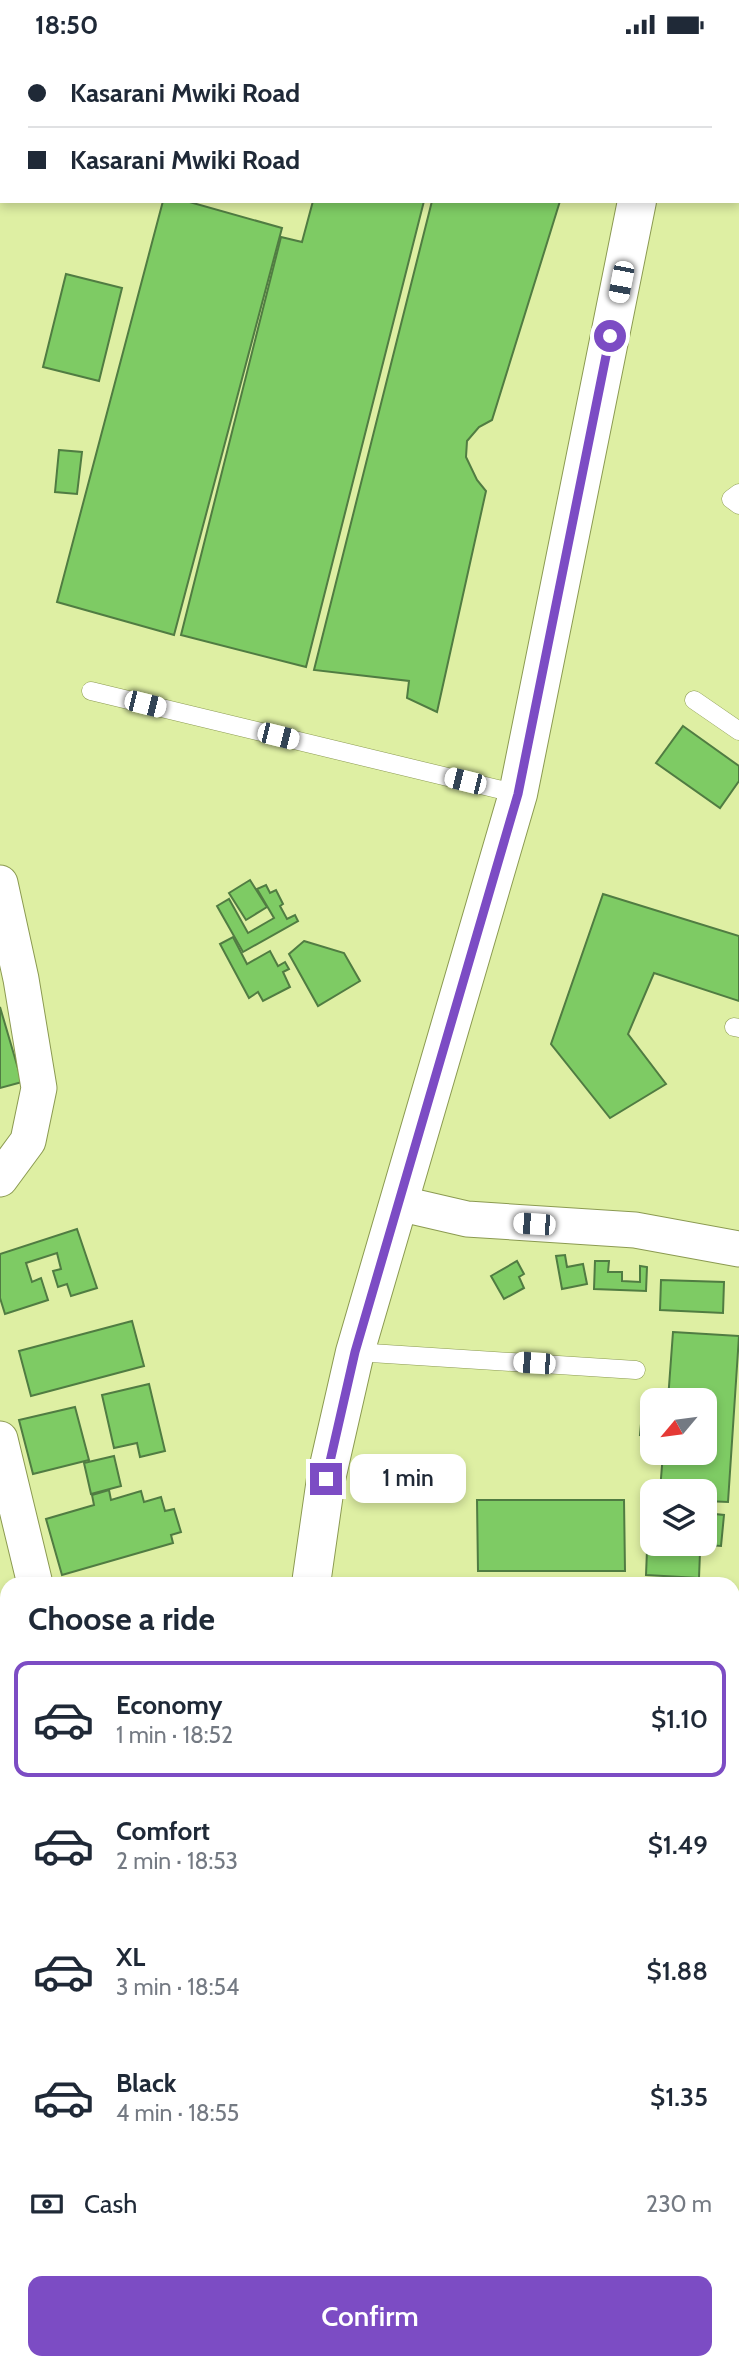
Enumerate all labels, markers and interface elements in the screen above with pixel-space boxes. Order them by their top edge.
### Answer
text: 18:50 [35,9,98,41]
text: Kasarani Mwiki Road [70,77,300,109]
text: Kasarani Mwiki Road [70,144,300,176]
car [607,259,636,305]
route start [594,320,626,352]
car [123,689,168,719]
car [256,721,301,751]
car [443,766,488,796]
car [513,1212,556,1236]
car [513,1351,556,1375]
north arrow [640,1388,718,1465]
map controls [640,1388,717,1556]
callout: 1 min [350,1455,466,1503]
route end [310,1463,342,1495]
text: 1 min [382,1464,434,1492]
button: layers [640,1479,717,1556]
text: Choose a ride [28,1599,215,1638]
icon: car [32,1688,95,1751]
text: Economy [116,1689,222,1721]
text: $1.10 [651,1703,708,1735]
text: 1 min · 18:52 [116,1721,233,1749]
icon: car [32,1814,95,1877]
text: Comfort [116,1815,210,1847]
text: $1.49 [648,1829,708,1861]
text: 2 min · 18:53 [116,1847,238,1875]
icon: car [32,1940,95,2003]
text: XL [116,1941,145,1973]
text: $1.88 [647,1955,708,1987]
text: 3 min · 18:54 [116,1973,239,2001]
icon: car [32,2066,95,2129]
text: Black [116,2067,176,2099]
text: $1.35 [650,2081,708,2113]
text: 4 min · 18:55 [116,2099,239,2127]
icon: cash [28,2185,66,2223]
text: Cash [84,2188,137,2220]
text: 230 m [646,2190,712,2218]
button: Confirm [28,2276,712,2356]

